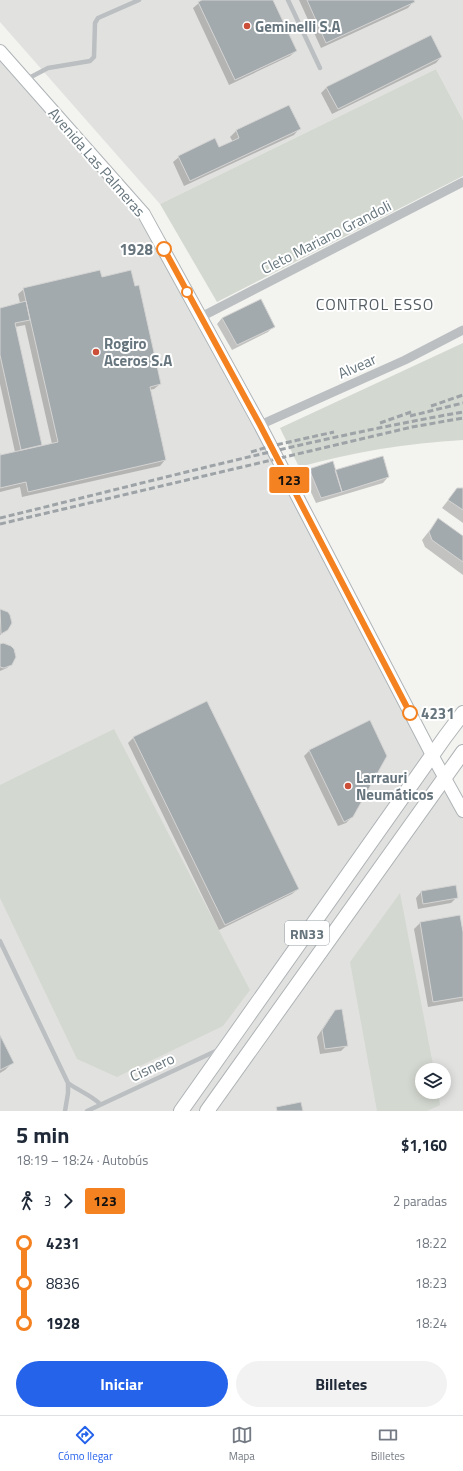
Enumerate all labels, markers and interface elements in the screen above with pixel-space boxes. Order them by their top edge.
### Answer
place label: Geminelli S.A [255,15,341,38]
marker: Geminelli S.A [242,21,252,31]
street label: Avenida Las Palmeras [43,102,151,222]
street label: Cleto Mariano Grandoli [257,194,395,280]
place label: 1928 [119,238,153,261]
marker: 1928 [156,241,172,257]
unlabelled marker [181,286,193,298]
district label: CONTROL ESSO [316,292,434,316]
place label: Rogiro Aceros S.A [104,332,172,372]
marker: Rogiro Aceros S.A [91,347,101,357]
street label: Alvear [334,347,380,385]
line badge: 123 [266,467,312,493]
text: 123 [277,469,301,490]
place label: 4231 [421,702,455,725]
marker: 4231 [402,705,418,721]
place label: Larrauri Neumáticos [356,766,434,806]
marker: Larrauri Neumáticos [343,781,353,791]
road number: RN33 [285,921,329,945]
street label: Cisnero [126,1047,178,1087]
map controls [415,1063,451,1099]
button: layers [415,1063,451,1099]
text: 5 min [16,1118,69,1152]
text: $1,160 [401,1134,447,1157]
text: 18:19 – 18:24 · Autobús [16,1150,148,1170]
icon: walk [16,1190,38,1212]
icon: forward [57,1190,79,1212]
text: 123 [93,1190,117,1211]
text: 3 [44,1191,51,1211]
text: 2 paradas [393,1191,447,1211]
text: 4231 [46,1232,80,1255]
text: 18:22 [415,1233,447,1253]
text: 8836 [46,1272,80,1295]
text: 18:23 [415,1273,447,1293]
text: 1928 [46,1312,80,1335]
text: 18:24 [415,1313,447,1333]
button: Iniciar [16,1361,228,1407]
button: Billetes [236,1361,447,1407]
tab: Cómo llegar [58,1424,113,1464]
tab: Mapa [229,1424,255,1464]
tab: Billetes [371,1424,405,1464]

